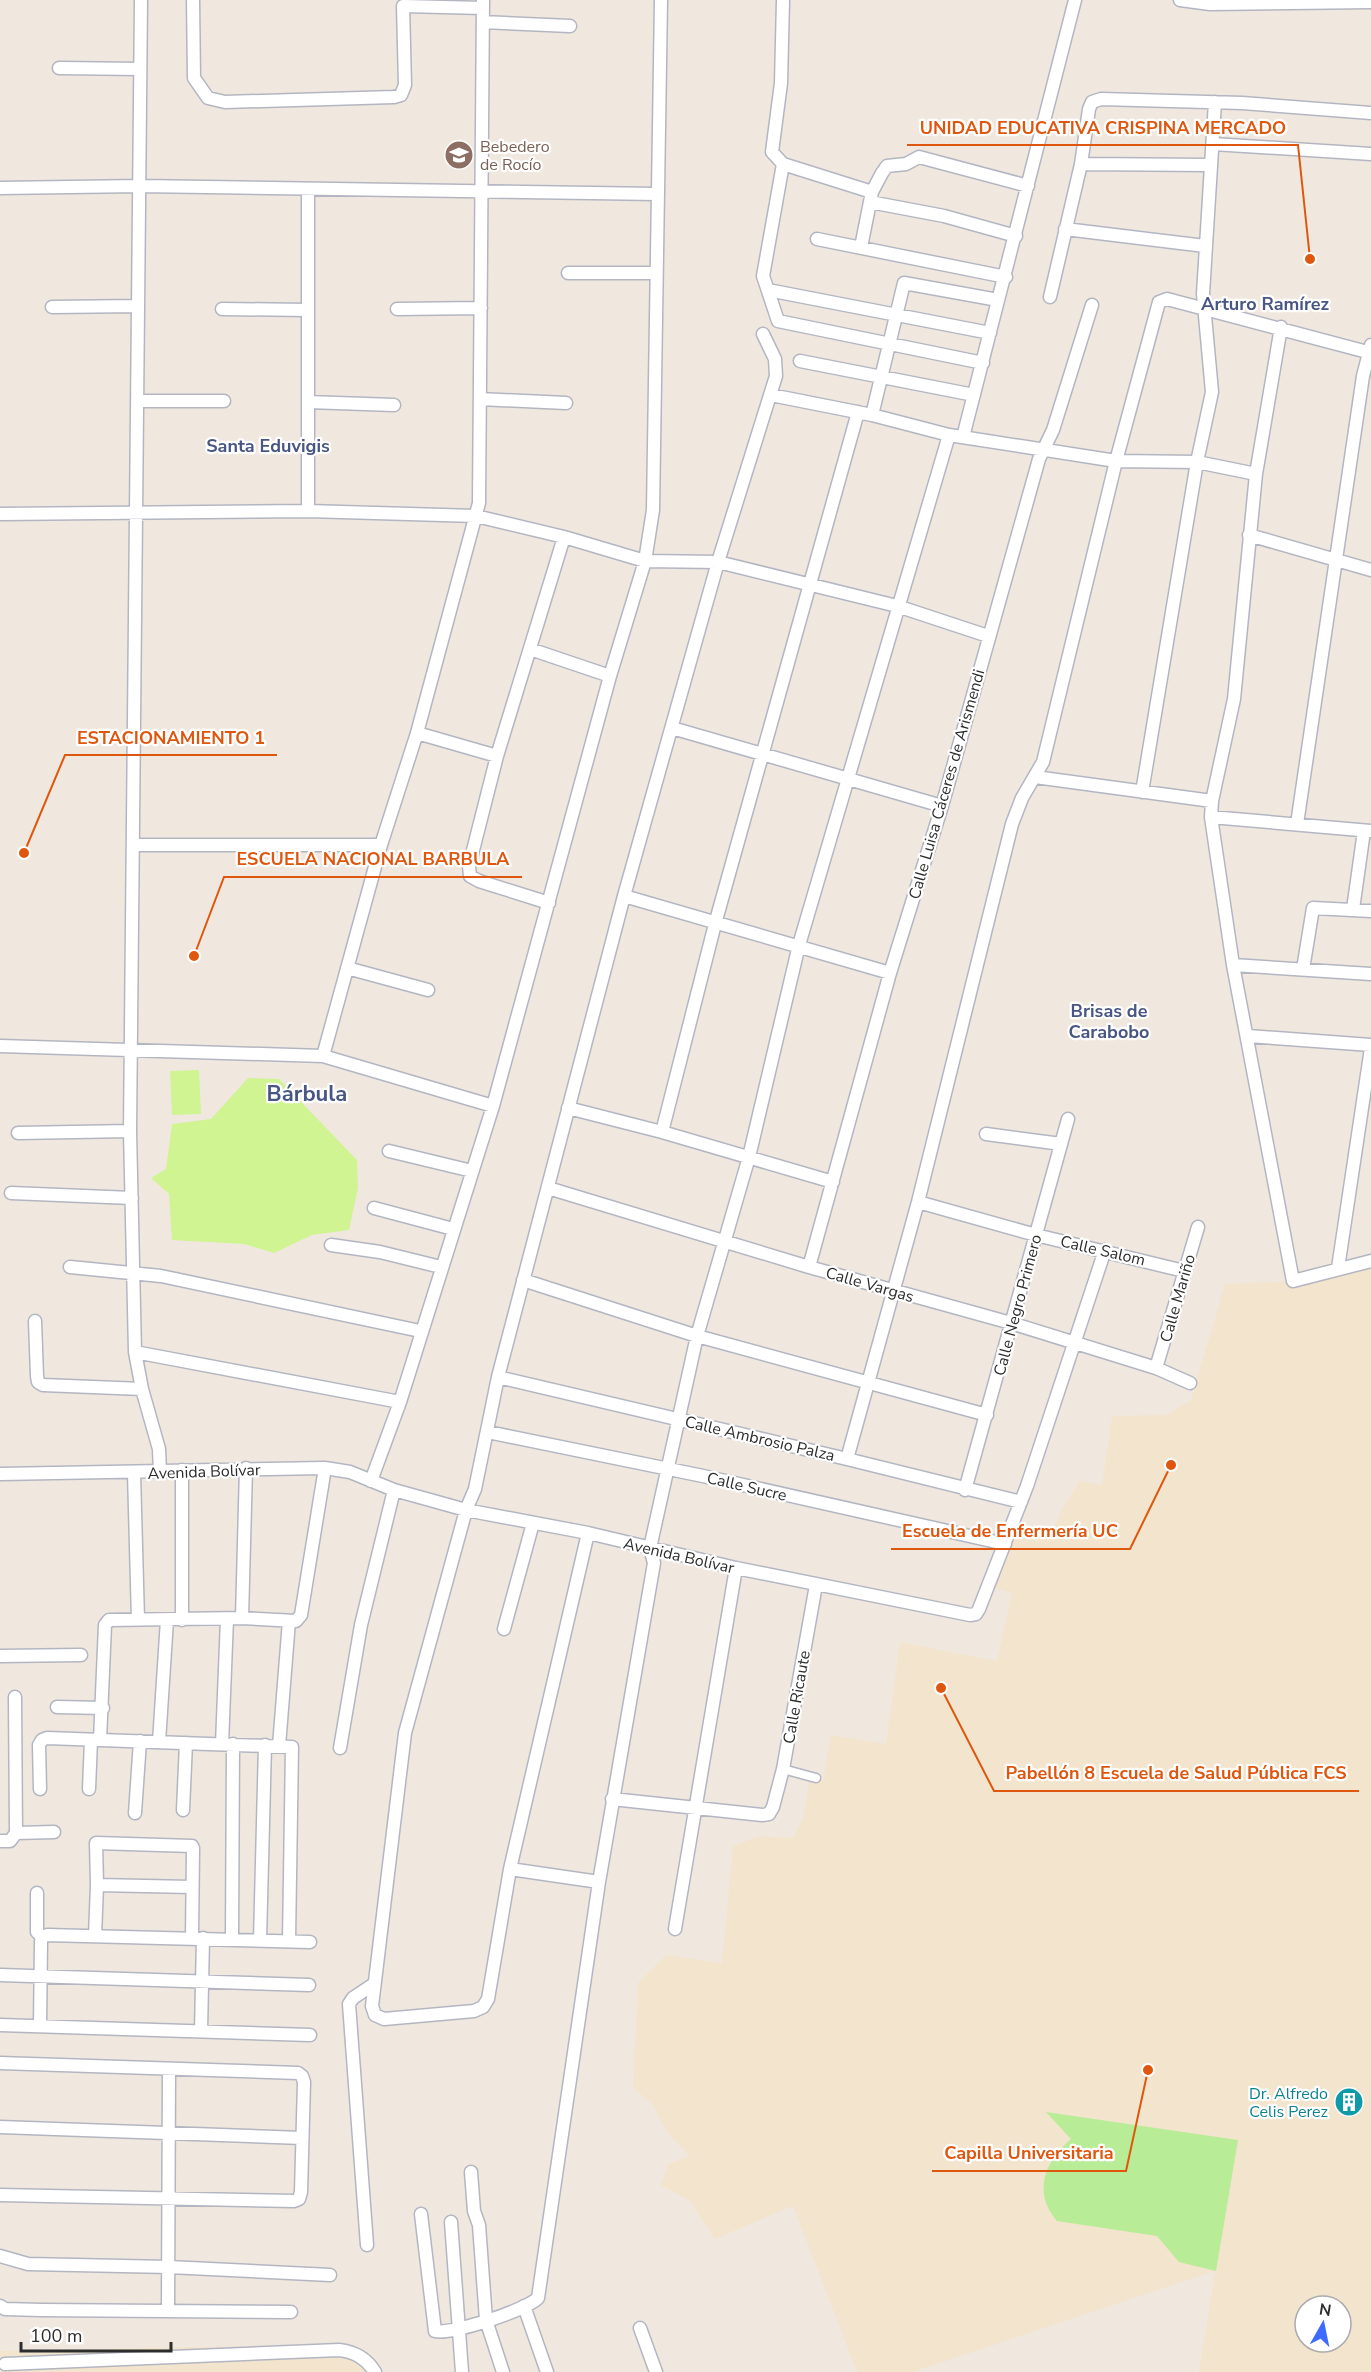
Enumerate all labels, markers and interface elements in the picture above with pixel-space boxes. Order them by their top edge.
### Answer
callout: UNIDAD EDUCATIVA CRISPINA MERCADO [907,109,1298,145]
text: UNIDAD EDUCATIVA CRISPINA MERCADO [920,116,1286,140]
place label: Bebedero de Rocío [480,136,550,176]
school or university icon: Bebedero de Rocío [443,139,475,171]
district label: Arturo Ramírez [1201,292,1329,316]
district label: Santa Eduvigis [206,434,330,458]
street label: Calle Luisa Cáceres de Arismendi [904,667,990,902]
callout: ESTACIONAMIENTO 1 [65,719,277,755]
text: ESTACIONAMIENTO 1 [77,726,265,750]
callout: ESCUELA NACIONAL BARBULA [224,841,522,877]
text: ESCUELA NACIONAL BARBULA [236,847,510,871]
district label: Brisas de Carabobo [1069,999,1149,1044]
district label: Bárbula [267,1079,347,1109]
street label: Calle Salom [1058,1231,1147,1271]
street label: Calle Negro Primero [989,1232,1047,1378]
street label: Calle Mariño [1155,1252,1201,1345]
street label: Calle Vargas [823,1262,916,1308]
street label: Calle Ambrosio Palza [683,1411,837,1467]
street label: Avenida Bolívar [147,1459,261,1485]
street label: Calle Sucre [705,1467,789,1507]
callout: Escuela de Enfermería UC [891,1513,1130,1549]
text: Escuela de Enfermería UC [902,1519,1118,1543]
street label: Avenida Bolívar [621,1533,737,1579]
street label: Calle Ricaute [778,1649,816,1745]
callout: Pabellón 8 Escuela de Salud Pública FCS [994,1755,1359,1791]
text: Pabellón 8 Escuela de Salud Pública FCS [1005,1761,1347,1785]
place label: Dr. Alfredo Celis Perez [1249,2083,1328,2123]
building icon: Dr. Alfredo Celis Perez [1333,2086,1365,2118]
callout: Capilla Universitaria [932,2135,1126,2171]
text: Capilla Universitaria [944,2141,1114,2165]
north arrow [1293,2294,1353,2354]
text: N [1318,2298,1333,2322]
scale bar [21,2315,171,2353]
text: 100 m [30,2324,82,2348]

